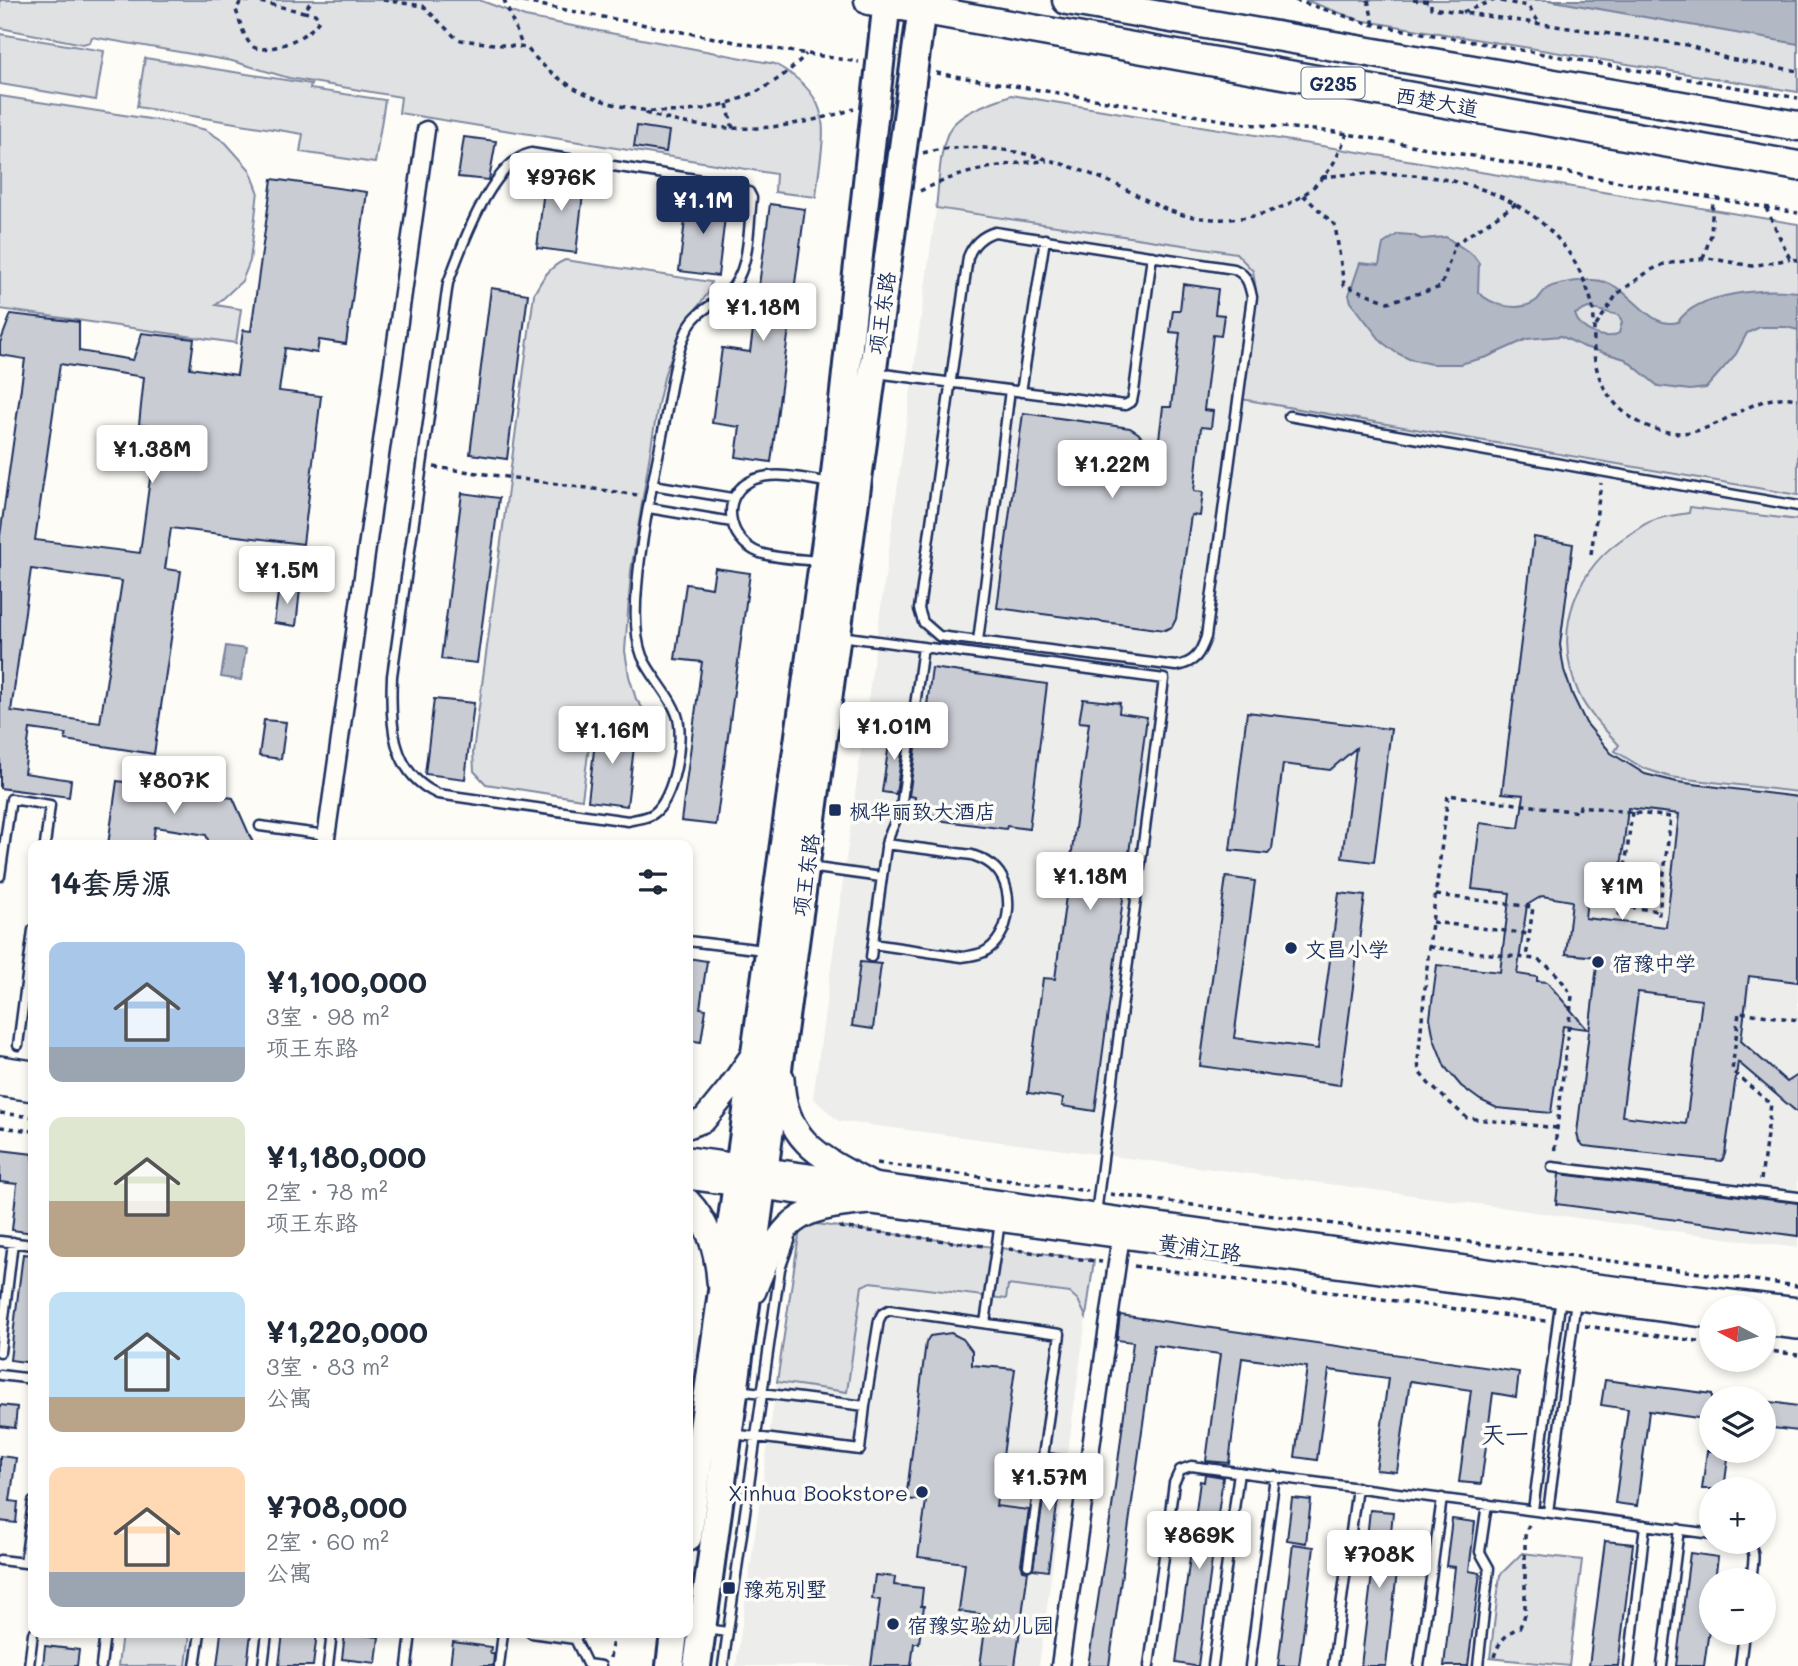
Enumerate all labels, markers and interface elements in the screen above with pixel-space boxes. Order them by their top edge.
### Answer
road number: G235 [1302,68,1364,99]
street label: 西楚大道 [1393,80,1481,122]
pin: ¥976K [512,154,610,213]
text: ¥976K [526,161,596,191]
pin: ¥1.1M [654,176,752,236]
text: ¥1.1M [672,184,734,214]
street label: 项王东路 [862,270,900,356]
pin: ¥1.18M [706,284,820,343]
text: ¥1.18M [725,291,801,321]
pin: ¥1.38M [95,426,209,485]
text: ¥1.38M [112,433,192,463]
pin: ¥1.22M [1055,440,1169,500]
text: ¥1.22M [1074,448,1150,478]
pin: ¥1.5M [238,546,336,606]
text: ¥1.5M [255,554,319,584]
pin: ¥1.01M [837,702,951,762]
pin: ¥1.16M [555,706,669,766]
text: ¥1.01M [856,710,932,740]
text: ¥1.16M [574,714,650,744]
pin: ¥807K [125,756,223,816]
text: ¥807K [138,764,210,794]
place label: 枫华丽致大酒店 [849,797,996,824]
marker: 枫华丽致大酒店 [827,802,843,818]
street label: 项王东路 [786,832,824,918]
pin: ¥1.18M [1033,852,1147,912]
text: ¥1.18M [1052,860,1128,890]
text: 14套房源 [49,862,171,902]
pin: ¥1M [1588,862,1656,922]
icon: filters [634,863,672,901]
text: ¥1M [1600,870,1644,900]
place label: 文昌小学 [1305,935,1389,962]
marker: 文昌小学 [1283,940,1299,956]
place label: 宿豫中学 [1612,949,1696,976]
marker: 宿豫中学 [1590,954,1606,970]
text: ¥1,100,000 [266,961,427,1001]
icon: home [105,970,189,1054]
text: 3室 · 98 m² [266,1001,389,1031]
text: 项王东路 [266,1032,358,1062]
text: ¥1,180,000 [266,1136,426,1176]
icon: home [105,1145,189,1229]
text: 2室 · 78 m² [266,1176,388,1206]
text: 项王东路 [266,1207,358,1237]
street label: 黄浦江路 [1157,1228,1243,1266]
north arrow [1699,1295,1776,1372]
map controls [1699,1295,1776,1645]
text: ¥1,220,000 [266,1311,428,1351]
icon: home [105,1320,189,1404]
text: 3室 · 83 m² [266,1351,389,1381]
text: 公寓 [266,1382,312,1412]
button: layers [1699,1386,1776,1463]
district label: 天一 [1481,1418,1529,1449]
pin: ¥1.57M [992,1454,1106,1513]
text: ¥1.57M [1010,1461,1088,1491]
button: + [1699,1477,1776,1554]
place label: Xinhua Bookstore [728,1479,908,1506]
marker: Xinhua Bookstore [914,1484,930,1500]
text: ¥708,000 [266,1486,407,1526]
icon: home [105,1495,189,1579]
pin: ¥869K [1150,1512,1248,1571]
text: ¥869K [1163,1519,1235,1549]
text: 2室 · 60 m² [266,1526,389,1556]
pin: ¥708K [1330,1530,1428,1590]
text: ¥708K [1343,1538,1415,1568]
text: 公寓 [266,1557,312,1587]
button: − [1699,1568,1776,1645]
place label: 豫苑别墅 [743,1575,827,1602]
marker: 豫苑别墅 [721,1580,737,1596]
place label: 宿豫实验幼儿园 [907,1611,1054,1638]
marker: 宿豫实验幼儿园 [885,1616,901,1632]

